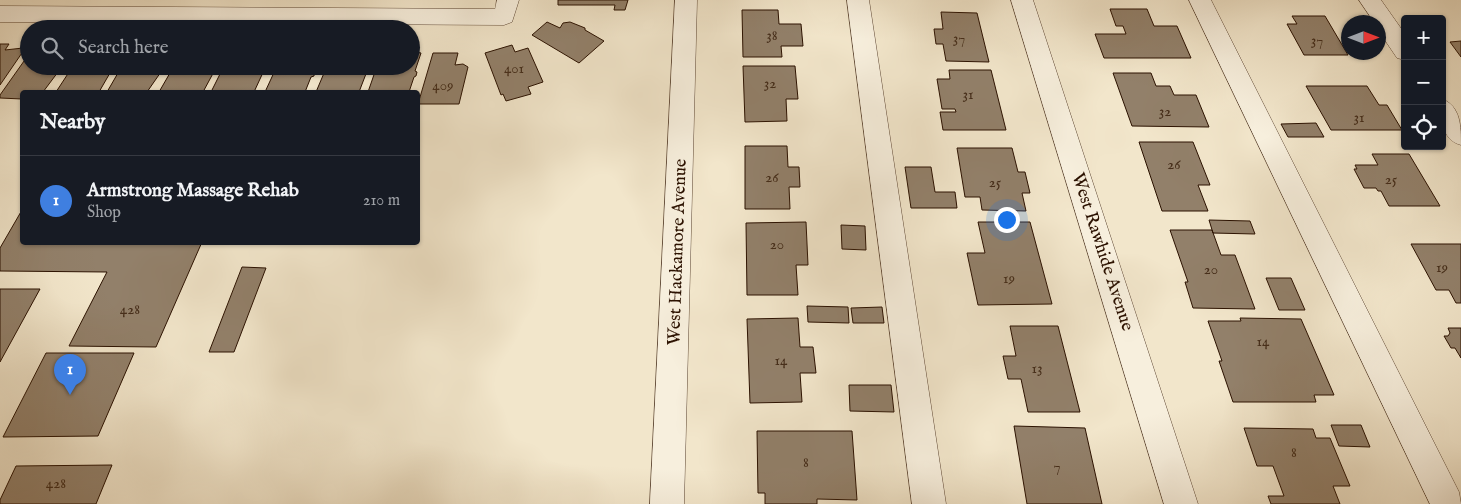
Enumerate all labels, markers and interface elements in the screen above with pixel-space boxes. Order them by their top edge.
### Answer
north arrow [1341,15,1386,60]
map controls [1401,15,1446,150]
button: + [1401,15,1446,60]
search box [20,20,420,75]
house number: 38 [766,26,778,45]
house number: 37 [953,29,965,48]
house number: 37 [1311,31,1323,50]
icon: search [38,34,66,62]
text: Search here [78,36,169,60]
house number: 401 [504,59,524,78]
button: − [1401,60,1446,105]
house number: 32 [764,74,776,93]
house number: 409 [432,76,454,95]
house number: 31 [962,85,974,104]
house number: 32 [1159,102,1171,121]
button: locate [1401,105,1446,150]
house number: 31 [1353,108,1365,127]
text: Nearby [40,109,105,136]
house number: 26 [1167,155,1181,174]
street label: West Hackamore Avenue [663,158,693,346]
house number: 26 [765,168,779,187]
street label: West Rawhide Avenue [1066,170,1138,334]
house number: 25 [1385,170,1398,189]
house number: 25 [989,173,1002,192]
text: Armstrong Massage Rehab [87,179,299,203]
text: 1 [53,191,59,211]
text: 210 m [363,191,400,211]
text: Shop [87,203,121,223]
your location [994,207,1020,233]
house number: 20 [770,235,784,254]
house number: 19 [1436,258,1448,277]
house number: 20 [1204,260,1218,279]
house number: 19 [1003,269,1015,288]
house number: 428 [120,300,140,319]
house number: 14 [1257,332,1270,351]
house number: 14 [775,351,788,370]
pin: 1 [54,354,86,395]
house number: 13 [1031,359,1043,378]
house number: 8 [1291,443,1297,462]
house number: 8 [803,453,809,472]
house number: 7 [1053,457,1061,476]
house number: 428 [46,474,66,493]

